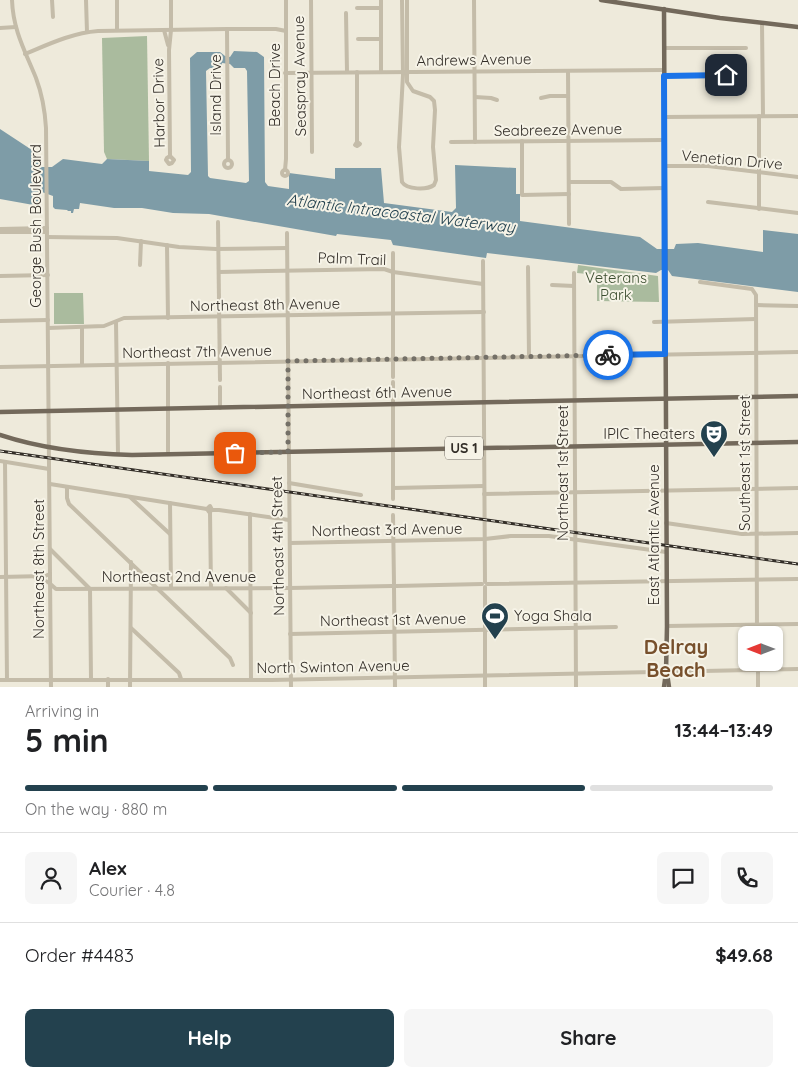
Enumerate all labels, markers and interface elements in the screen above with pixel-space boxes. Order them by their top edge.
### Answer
street label: Seaspray Avenue [289,15,310,137]
street label: Beach Drive [265,43,284,127]
street label: Andrews Avenue [416,49,532,70]
street label: Island Drive [206,54,225,136]
pin [705,54,747,96]
street label: Harbor Drive [148,58,169,148]
icon: home [712,61,740,89]
street label: Seabreeze Avenue [494,119,622,140]
street label: George Bush Boulevard [26,144,45,308]
street label: Venetian Drive [681,146,783,173]
water label: Atlantic Intracoastal Waterway [286,189,517,237]
street label: Palm Trail [317,248,387,269]
park label: Veterans Park [585,268,647,304]
street label: Northeast 8th Avenue [190,294,340,315]
courier [583,330,633,380]
street label: Northeast 7th Avenue [122,341,272,362]
icon: bike [594,341,622,369]
street label: Northeast 6th Avenue [302,382,452,403]
street label: Southeast 1st Street [735,395,754,531]
street label: Northeast 1st Street [553,405,572,541]
theatre icon: IPIC Theaters [699,419,729,458]
place label: IPIC Theaters [603,424,695,443]
pin [214,432,256,474]
road number: US 1 [445,436,483,459]
icon: bag [221,439,249,467]
street label: East Atlantic Avenue [644,464,663,606]
street label: Northeast 4th Street [267,476,288,616]
street label: Northeast 8th Street [29,499,48,639]
street label: Northeast 3rd Avenue [311,519,463,540]
street label: Northeast 2nd Avenue [102,567,256,586]
sports icon: Yoga Shala [480,601,510,640]
place label: Yoga Shala [514,606,592,625]
street label: Northeast 1st Avenue [320,609,466,630]
north arrow [738,626,782,671]
map controls [738,626,783,671]
district label: Delray Beach [644,634,708,682]
street label: North Swinton Avenue [256,656,410,677]
text: Arriving in [25,701,99,721]
text: 13:44–13:49 [674,718,773,742]
text: 5 min [25,720,109,760]
text: On the way · 880 m [25,799,167,819]
button: person [25,852,77,904]
button: chat [657,852,709,904]
button: phone [721,852,773,904]
text: Alex [89,856,127,880]
text: Courier · 4.8 [89,880,175,900]
text: Order #4483 [25,943,134,967]
text: $49.68 [715,943,773,967]
button: Help [25,1009,394,1067]
button: Share [404,1009,773,1067]

